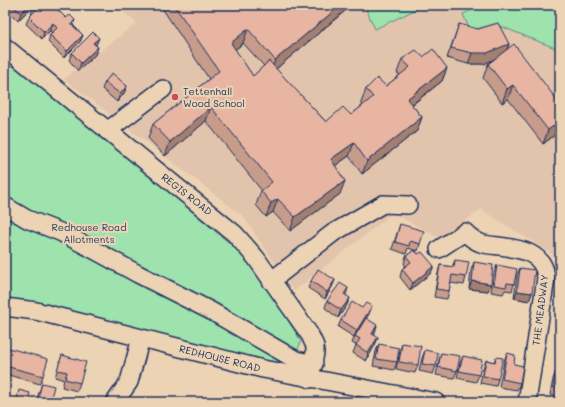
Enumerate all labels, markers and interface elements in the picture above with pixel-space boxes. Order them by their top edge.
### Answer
place label: Tettenhall Wood School [183,84,245,110]
marker: Tettenhall Wood School [170,92,180,102]
street label: REGIS ROAD [159,170,215,218]
park label: Redhouse Road Allotments [51,220,127,246]
street label: THE MEADWAY [529,274,551,346]
street label: REDHOUSE ROAD [178,341,262,375]

